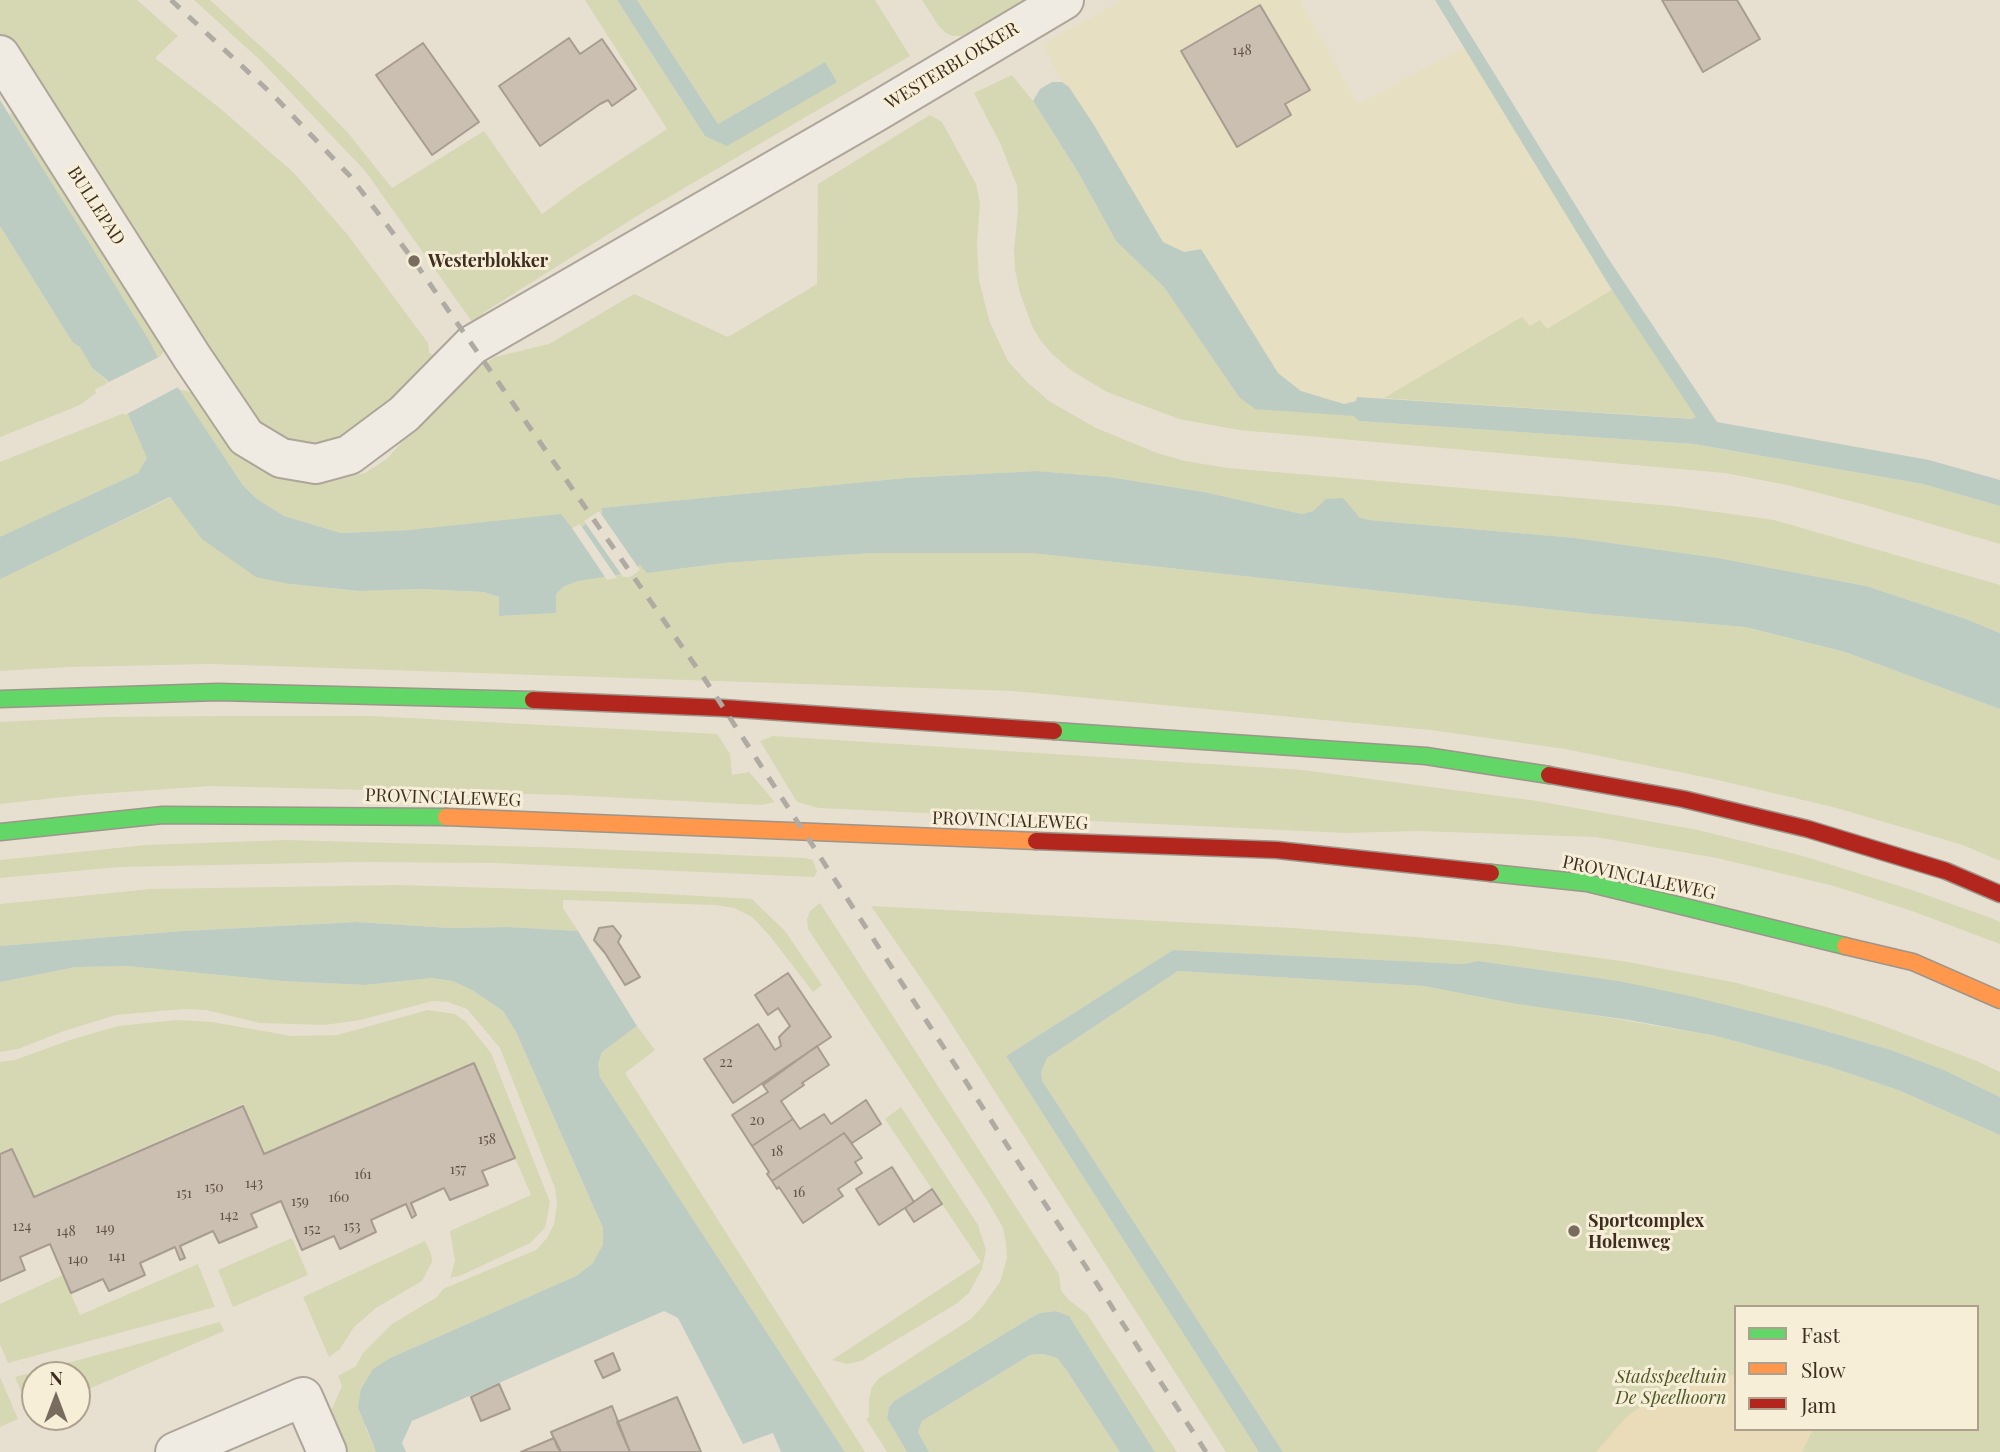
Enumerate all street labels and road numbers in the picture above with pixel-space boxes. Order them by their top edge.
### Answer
street label: WESTERBLOKKER [881,18,1023,114]
street label: BULLEPAD [63,163,129,249]
street label: PROVINCIALEWEG [365,784,521,812]
street label: PROVINCIALEWEG [932,807,1088,835]
street label: PROVINCIALEWEG [1560,851,1718,905]

